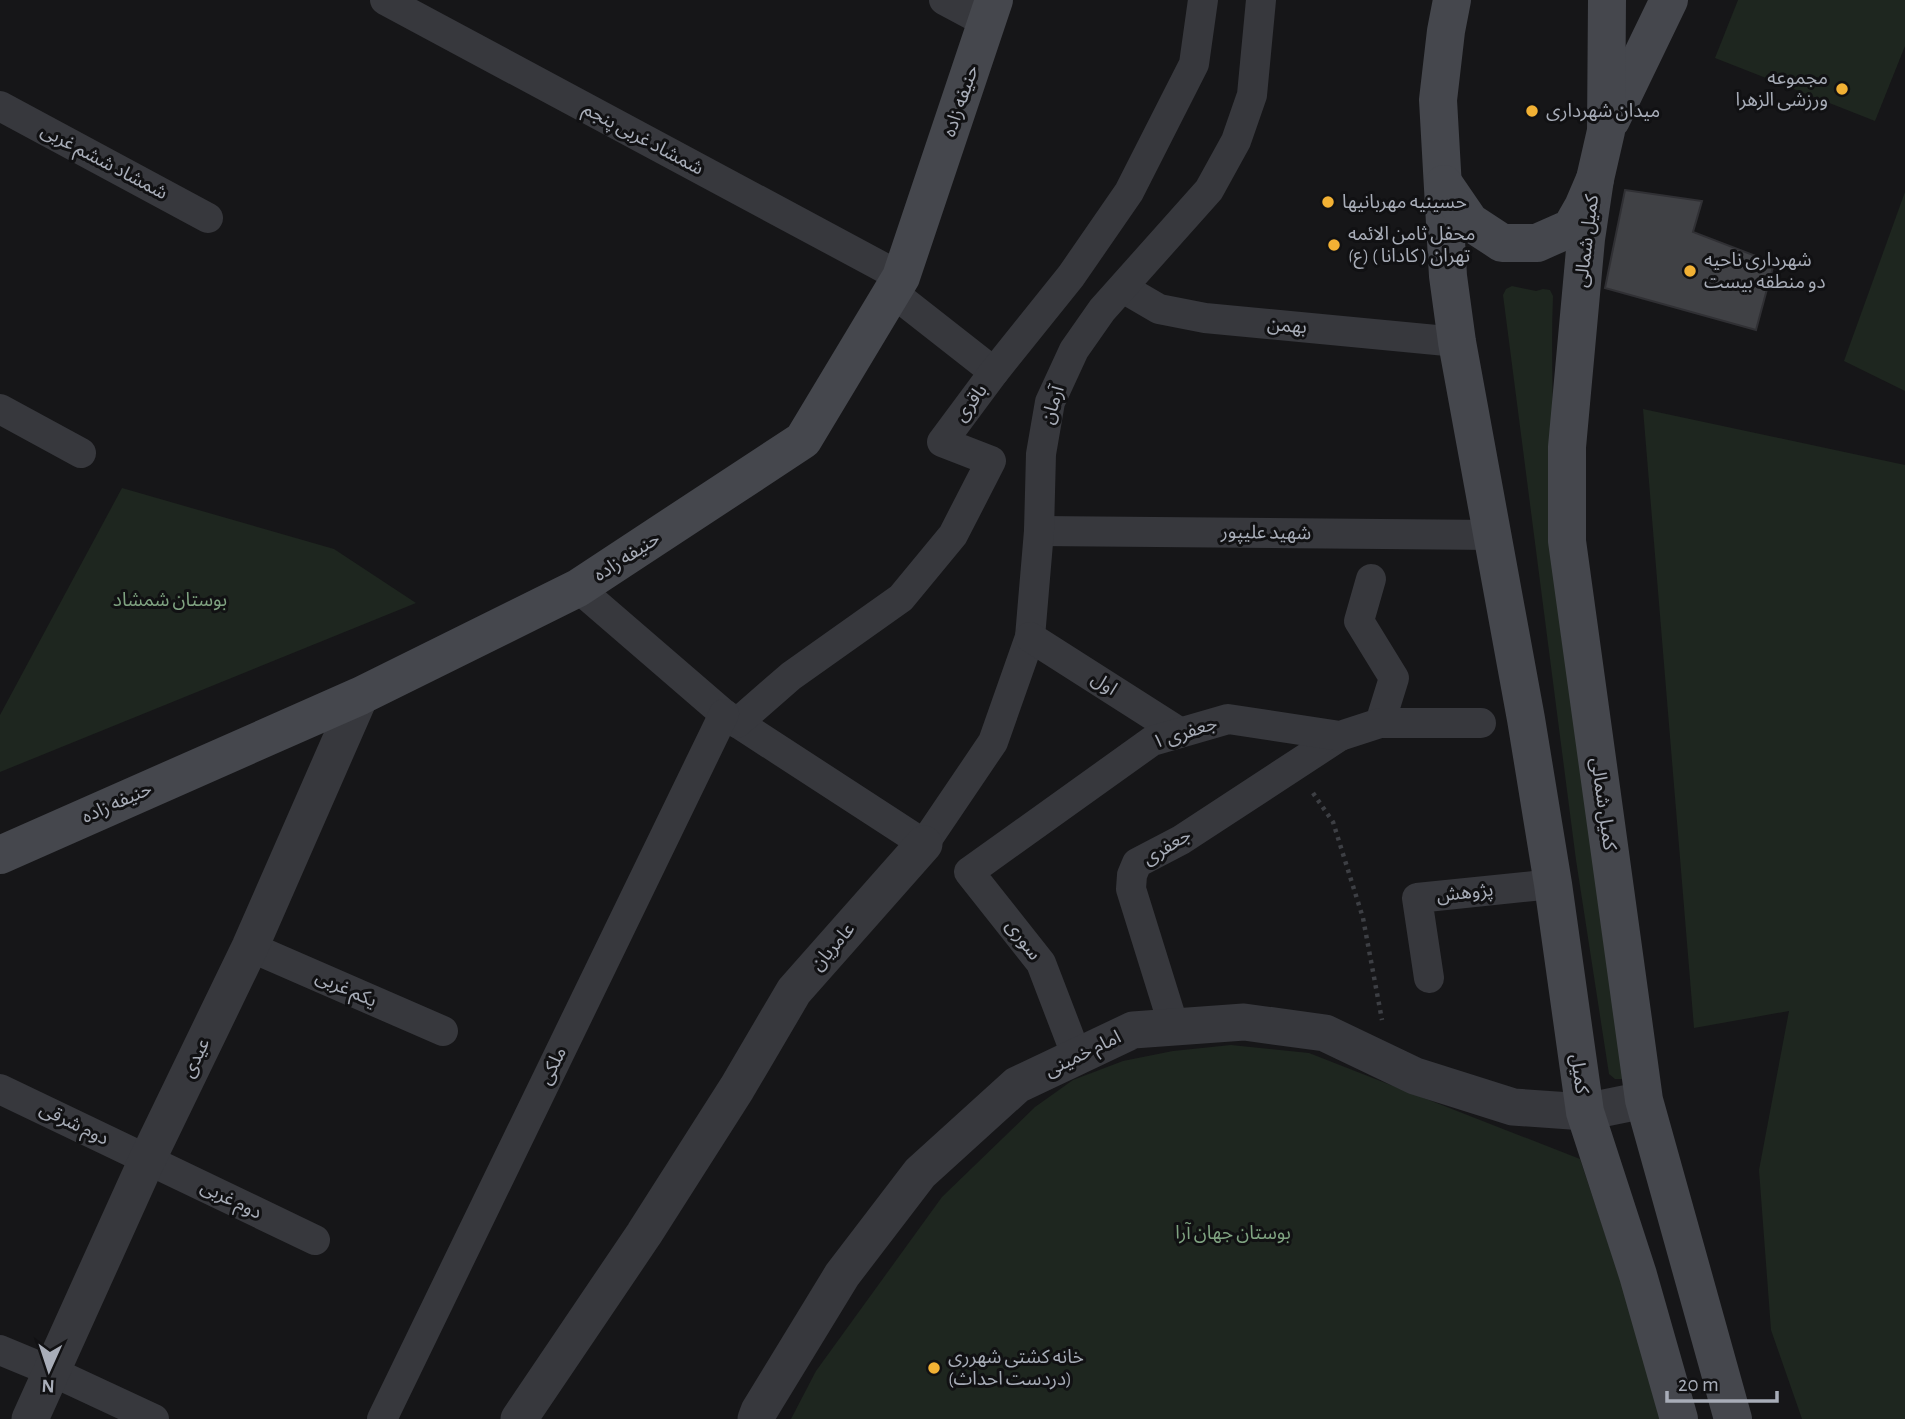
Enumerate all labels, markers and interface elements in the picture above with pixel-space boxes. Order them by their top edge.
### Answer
street label: حنیفه زاده [940,63,983,140]
place label: مجموعه ورزشی الزهرا [1735,69,1828,111]
marker: مجموعه ورزشی الزهرا [1834,81,1850,97]
street label: شمشاد غربی پنجم [578,99,706,182]
place label: میدان شهرداری [1546,102,1660,122]
marker: میدان شهرداری [1524,103,1540,119]
street label: شمشاد ششم غربی [36,121,170,207]
street label: کمیل شمالی [1572,192,1603,289]
place label: حسینیه مهربانیها [1342,193,1467,213]
marker: حسینیه مهربانیها [1320,194,1336,210]
place label: محفل ثامن الائمه (ع) تهران ( کادانا ) [1348,225,1476,269]
marker: محفل ثامن الائمه (ع) تهران ( کادانا ) [1326,237,1342,253]
place label: شهرداری ناحیه دو منطقه بیست [1704,251,1826,293]
marker: شهرداری ناحیه دو منطقه بیست [1682,263,1698,279]
street label: بهمن [1266,315,1308,338]
street label: باقری [951,381,992,426]
street label: آرمان [1037,382,1069,427]
street label: شهید علیپور [1220,523,1311,545]
street label: حنیفه زاده [591,529,664,586]
park label: بوستان شمشاد [113,591,227,611]
street label: اول [1087,669,1120,700]
street label: جعفری ۱ [1150,714,1220,753]
street label: کمیل شمالی [1586,757,1619,853]
street label: حنیفه زاده [79,779,155,828]
street label: جعفری [1140,825,1195,870]
street label: پژوهش [1436,881,1494,908]
street label: سوری [1001,916,1044,964]
street label: عامریان [807,920,859,975]
street label: یکم غربی [311,967,379,1015]
street label: امام خمینی [1042,1027,1126,1084]
street label: عیدی [178,1035,214,1081]
street label: ملکی [536,1044,571,1088]
street label: کمیل [1566,1053,1591,1096]
street label: دوم شرقی [35,1099,112,1152]
street label: دوم غربی [196,1177,265,1226]
park label: بوستان جهان آرا [1175,1222,1291,1244]
north arrow [14,1335,84,1405]
place label: خانه کشتی شهرری (دردست احداث) [948,1348,1084,1390]
marker: خانه کشتی شهرری (دردست احداث) [926,1360,942,1376]
scale bar [1667,1360,1777,1404]
text: 20 m [1678,1374,1719,1395]
text: N [41,1376,55,1395]

